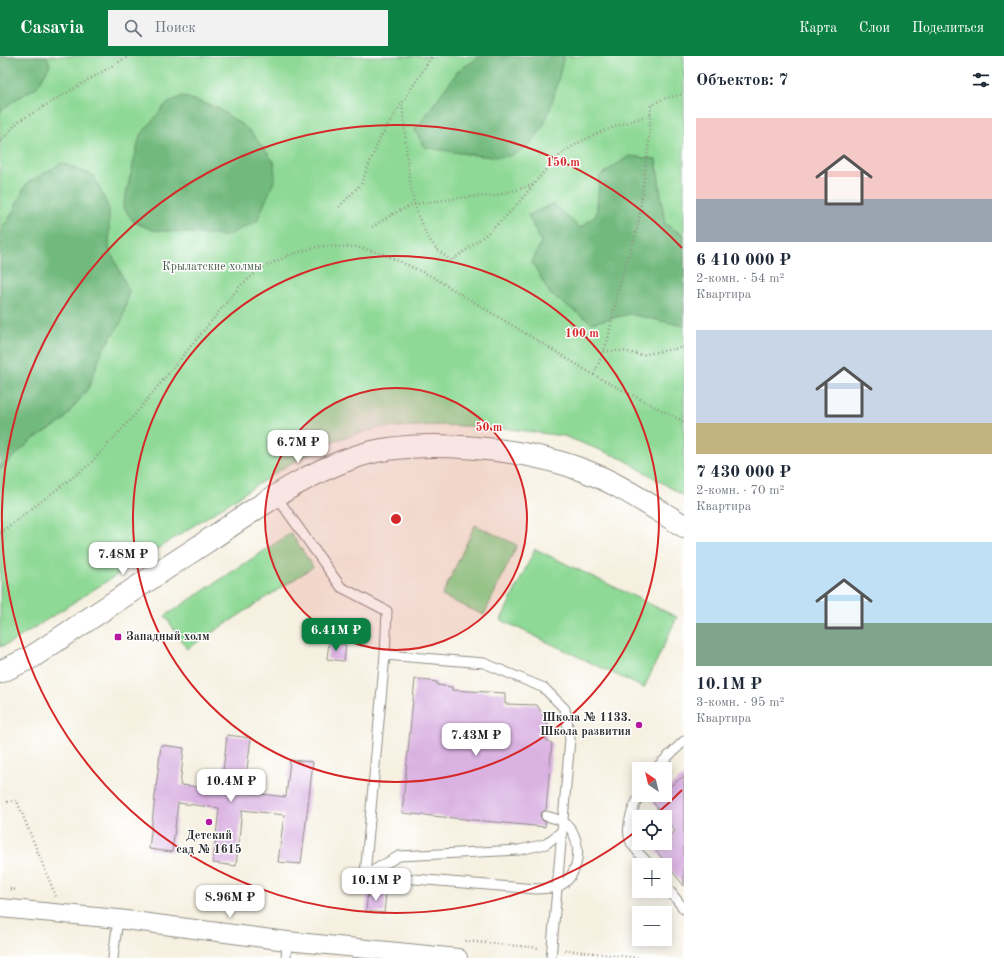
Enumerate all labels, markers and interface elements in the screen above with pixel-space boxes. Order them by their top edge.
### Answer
search box [108,10,388,46]
icon: search [122,17,144,39]
text: Casavia [20,19,84,38]
text: Поиск [154,21,196,36]
text: Карта [799,21,837,35]
text: Слои [859,21,890,35]
text: Поделиться [912,21,984,35]
icon: filters [970,69,992,91]
text: Объектов: 7 [696,72,788,89]
icon: home [808,144,880,216]
text: 150 m [546,156,580,169]
text: 6 410 000 ₽ [696,252,791,269]
park label: Крылатские холмы [162,261,262,273]
text: 2-комн. · 54 m² [696,272,784,285]
text: Квартира [696,288,751,301]
text: 100 m [565,328,599,340]
icon: home [808,356,880,428]
text: 50 m [476,421,503,434]
pin: 6.7M ₽ [265,430,331,464]
text: 6.7M ₽ [276,436,320,449]
text: 7 430 000 ₽ [696,464,791,481]
text: 2-комн. · 70 m² [696,484,784,497]
text: Квартира [696,500,751,513]
centre of rings [389,512,403,526]
pin: 7.48M ₽ [86,542,160,576]
text: 7.48M ₽ [98,548,148,561]
icon: home [808,568,880,640]
pin: 6.41M ₽ [299,618,373,652]
text: 6.41M ₽ [311,624,361,637]
place label: Западный холм [126,631,210,643]
marker: Западный холм [113,632,123,642]
text: 10.1M ₽ [696,676,762,693]
text: 3-комн. · 95 m² [696,696,784,709]
place label: Школа № 1133. Школа развития [540,712,631,738]
text: Квартира [696,712,751,725]
marker: Школа № 1133. Школа развития [634,720,644,730]
pin: 7.43M ₽ [439,723,513,757]
text: 7.43M ₽ [451,729,501,742]
north arrow [632,762,672,802]
map controls [632,762,672,946]
pin: 10.4M ₽ [194,769,268,803]
text: 10.4M ₽ [206,775,256,788]
button: locate [632,810,672,850]
marker: Детский сад № 1615 [204,817,214,827]
place label: Детский сад № 1615 [176,830,242,856]
button: + [632,858,672,898]
pin: 10.1M ₽ [339,868,413,902]
text: 10.1M ₽ [351,874,401,887]
pin: 8.96M ₽ [193,885,267,919]
text: 8.96M ₽ [205,891,255,904]
button: − [632,906,672,946]

